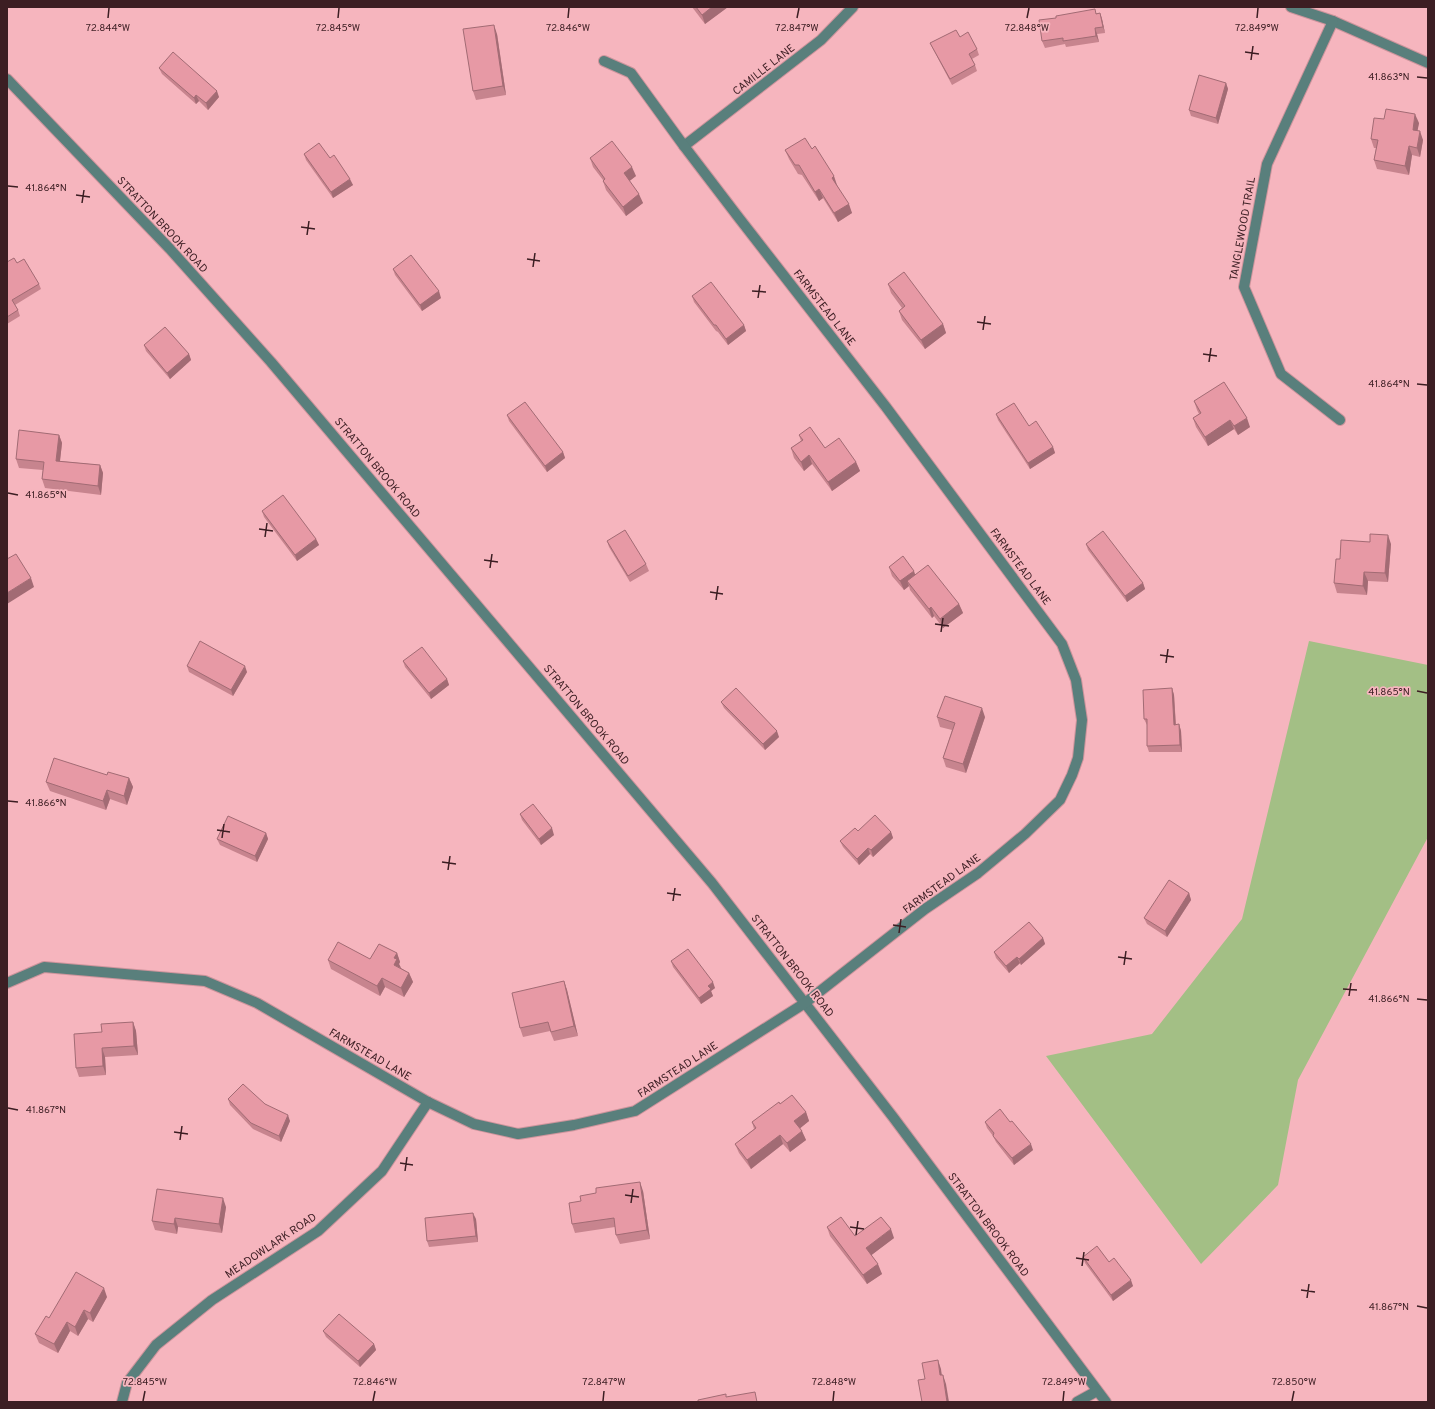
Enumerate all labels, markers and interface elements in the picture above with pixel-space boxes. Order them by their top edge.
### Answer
text: 72.844°W [86,22,130,35]
text: 72.845°W [316,22,360,35]
text: 72.846°W [546,22,590,35]
text: 72.847°W [775,22,819,35]
text: 72.848°W [1005,22,1049,35]
text: 72.849°W [1235,22,1279,35]
street label: CAMILLE LANE [730,41,798,99]
text: 41.863°N [1368,71,1410,84]
street label: STRATTON BROOK ROAD [114,174,210,276]
street label: TANGLEWOOD TRAIL [1227,176,1259,282]
text: 41.864°N [25,182,67,195]
street label: FARMSTEAD LANE [790,267,858,349]
text: 41.864°N [1368,378,1410,391]
street label: STRATTON BROOK ROAD [331,415,423,521]
text: 41.865°N [25,489,67,502]
street label: FARMSTEAD LANE [986,526,1054,608]
street label: STRATTON BROOK ROAD [540,662,632,768]
text: 41.865°N [1368,686,1410,699]
text: 41.866°N [25,797,67,810]
street label: FARMSTEAD LANE [900,851,984,917]
street label: STRATTON BROOK ROAD [747,912,837,1020]
text: 41.866°N [1368,993,1410,1006]
street label: FARMSTEAD LANE [326,1026,414,1084]
street label: FARMSTEAD LANE [635,1039,721,1101]
text: 41.867°N [26,1104,66,1117]
street label: STRATTON BROOK ROAD [944,1170,1032,1280]
street label: MEADOWLARK ROAD [223,1210,319,1282]
text: 41.867°N [1369,1301,1409,1314]
text: 72.845°W [123,1376,167,1389]
text: 72.846°W [353,1376,397,1389]
text: 72.847°W [582,1376,626,1389]
text: 72.848°W [812,1376,856,1389]
text: 72.849°W [1042,1376,1086,1389]
text: 72.850°W [1272,1376,1316,1389]

